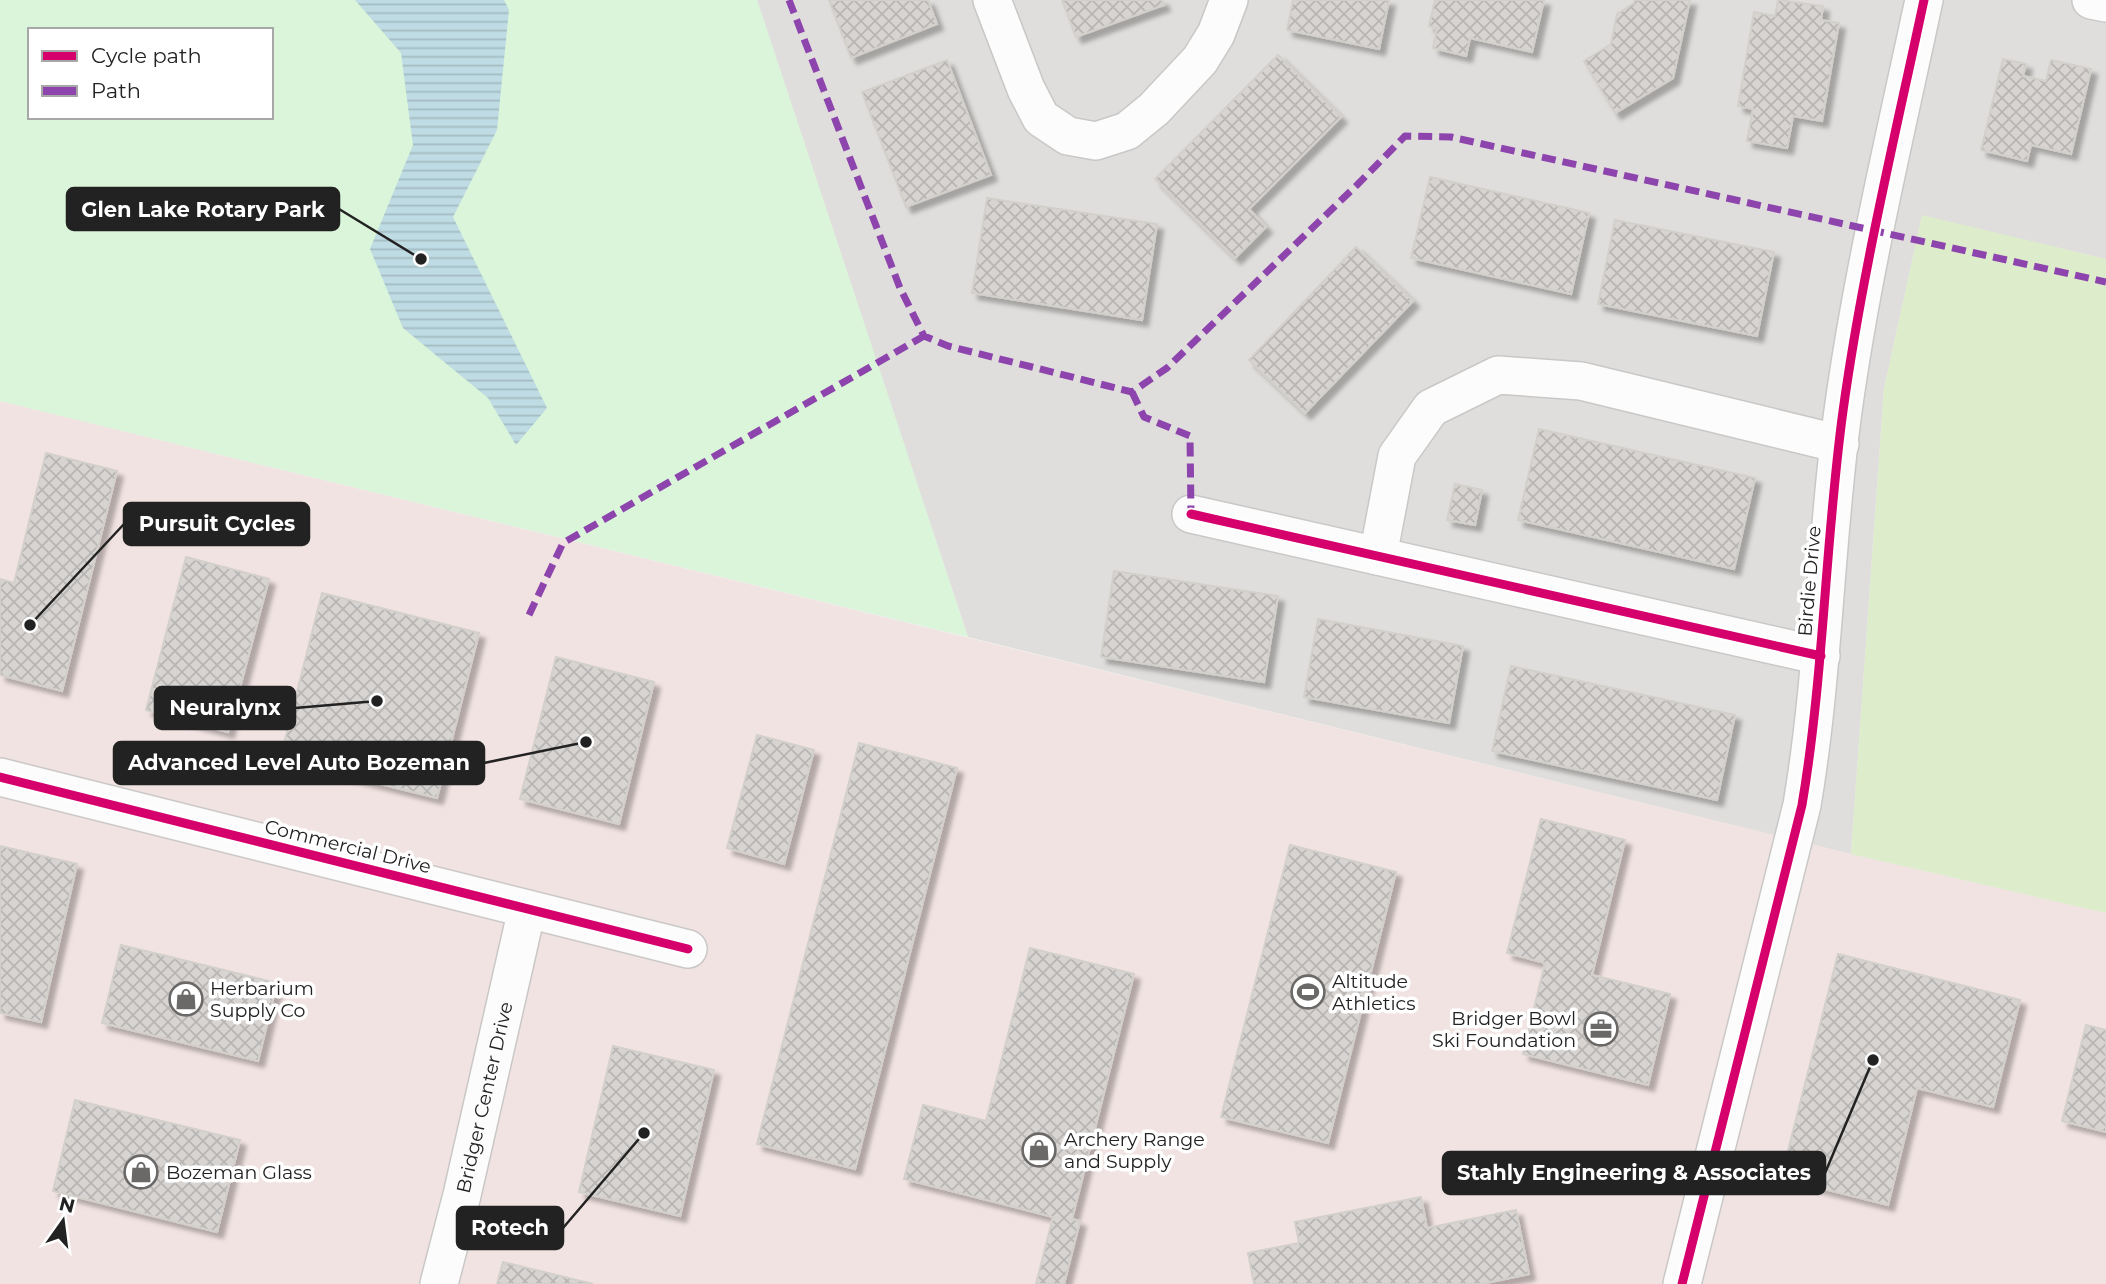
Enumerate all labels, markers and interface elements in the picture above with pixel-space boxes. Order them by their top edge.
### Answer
legend [28,28,273,119]
text: Cycle path [91,43,202,68]
text: Path [91,78,141,103]
callout: Glen Lake Rotary Park [67,188,339,230]
text: Glen Lake Rotary Park [81,197,325,222]
callout: Pursuit Cycles [124,503,309,545]
text: Pursuit Cycles [139,511,295,536]
street label: Birdie Drive [1793,525,1826,637]
callout: Neuralynx [155,687,295,729]
text: Neuralynx [169,695,281,720]
callout: Advanced Level Auto Bozeman [114,742,484,784]
text: Advanced Level Auto Bozeman [127,750,470,775]
street label: Commercial Drive [262,815,434,878]
place label: Altitude Athletics [1332,970,1415,1015]
sports icon: Altitude Athletics [1289,973,1327,1011]
place label: Herbarium Supply Co [210,977,314,1022]
shop icon: Herbarium Supply Co [167,980,205,1018]
street label: Bridger Center Drive [452,1000,518,1195]
place label: Bridger Bowl Ski Foundation [1432,1007,1576,1052]
office icon: Bridger Bowl Ski Foundation [1582,1010,1620,1048]
place label: Archery Range and Supply [1064,1128,1205,1173]
shop icon: Archery Range and Supply [1020,1131,1058,1169]
callout: Stahly Engineering & Associates [1443,1152,1825,1194]
shop icon: Bozeman Glass [122,1153,160,1191]
text: Stahly Engineering & Associates [1457,1160,1811,1185]
place label: Bozeman Glass [166,1161,312,1184]
north arrow [28,1186,98,1256]
text: N [57,1192,77,1218]
callout: Rotech [457,1207,563,1249]
text: Rotech [471,1215,549,1240]

